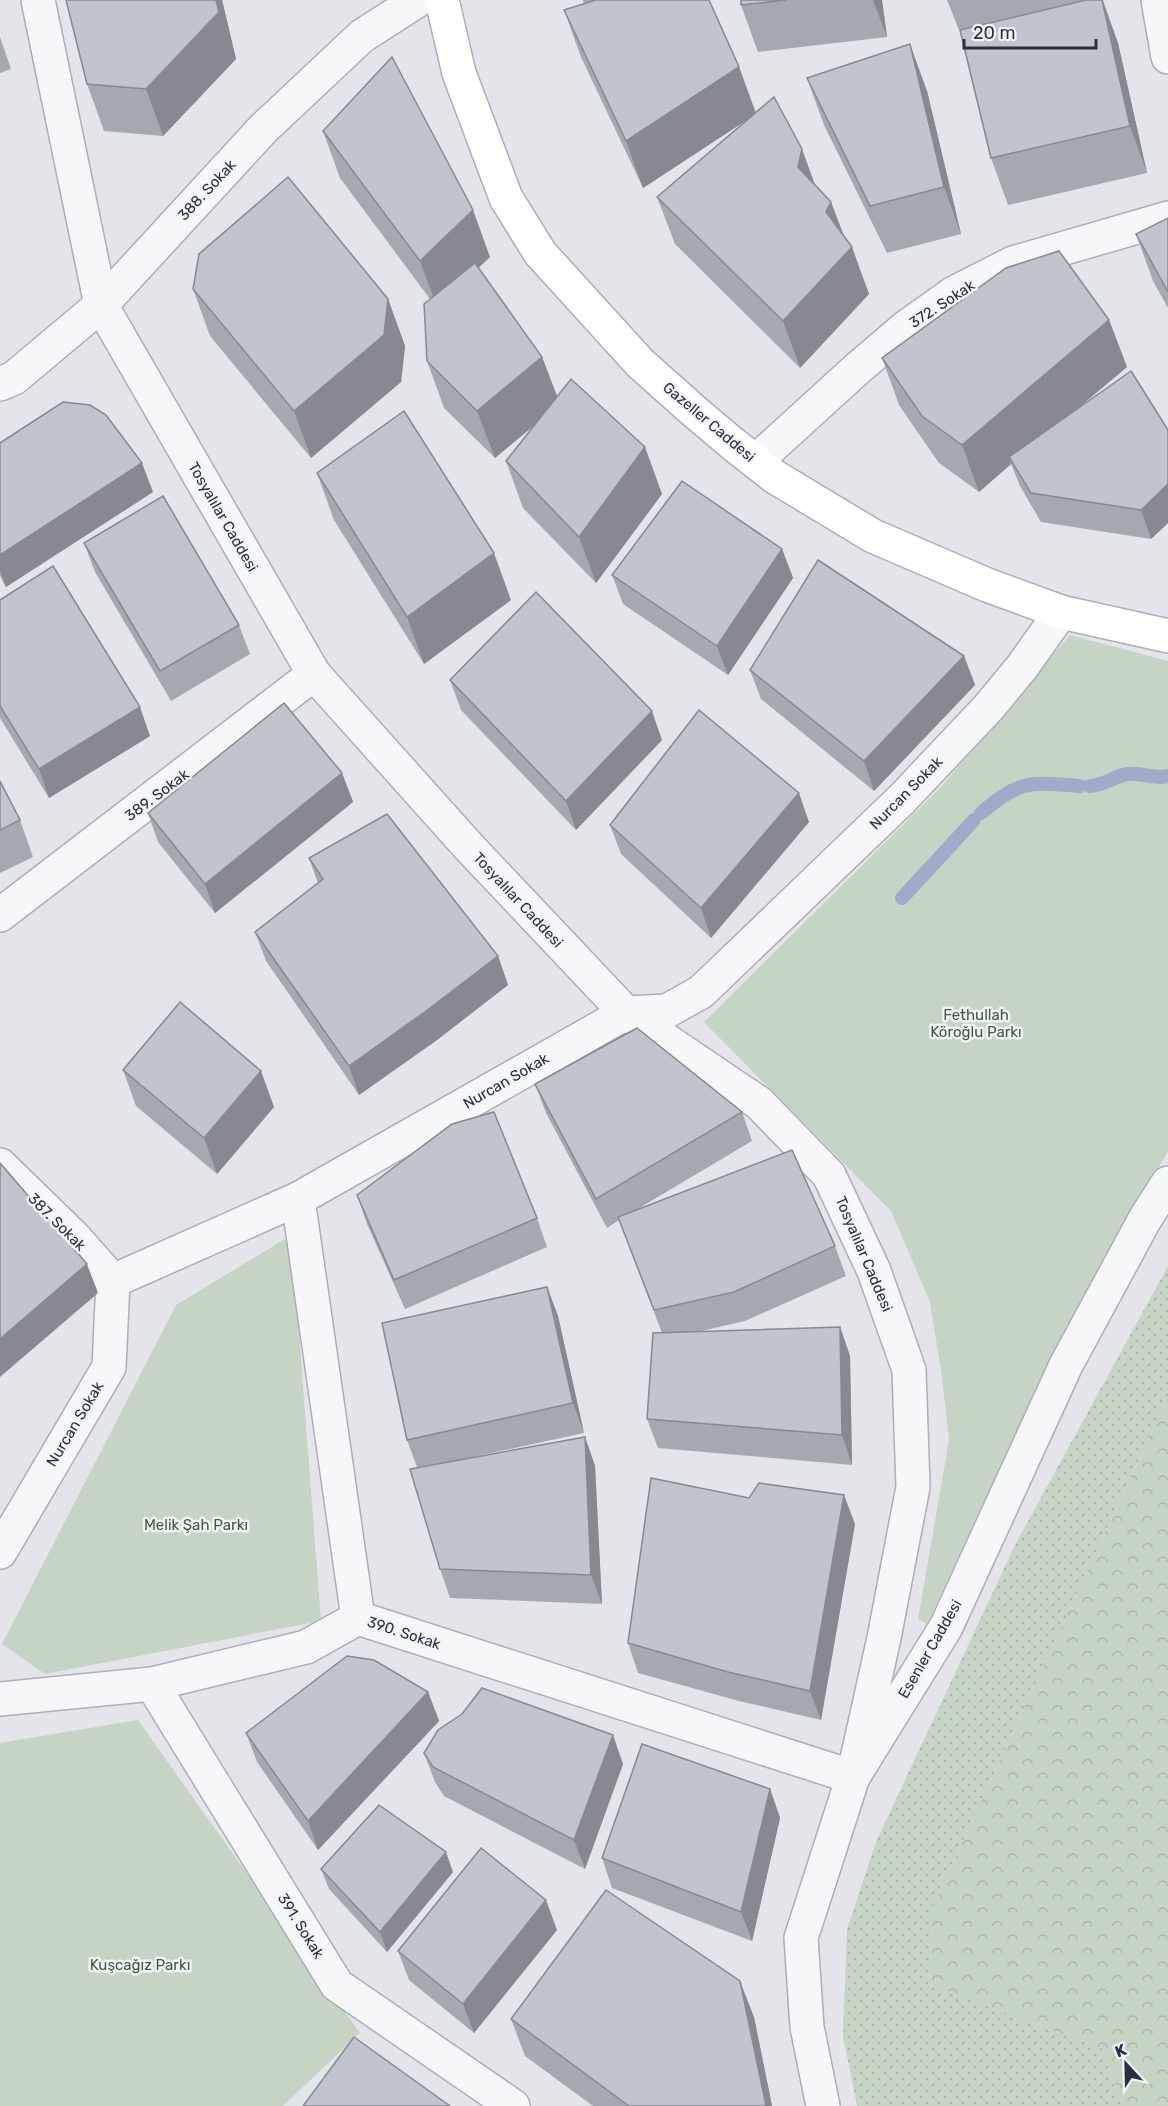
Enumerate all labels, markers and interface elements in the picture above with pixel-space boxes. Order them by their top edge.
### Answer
scale bar [964,12,1096,50]
text: 20 m [973,22,1015,44]
street label: 388. Sokak [174,156,240,224]
street label: 372. Sokak [906,276,978,332]
street label: Gazeller Caddesi [659,378,759,466]
street label: Tosyalılar Caddesi [184,459,262,575]
street label: Nurcan Sokak [866,753,946,833]
street label: 389. Sokak [121,765,193,825]
street label: Tosyalılar Caddesi [469,849,567,951]
park label: Fethullah Köroğlu Parkı [930,1006,1022,1041]
street label: Nurcan Sokak [460,1049,552,1113]
street label: 387. Sokak [24,1189,90,1255]
street label: Tosyalılar Caddesi [832,1194,896,1314]
street label: Nurcan Sokak [43,1378,108,1470]
park label: Melik Şah Parkı [144,1516,248,1534]
street label: Esenler Caddesi [894,1596,966,1702]
street label: 390. Sokak [365,1613,443,1653]
street label: 391. Sokak [274,1890,328,1962]
park label: Kuşcağız Parkı [90,1956,190,1974]
north arrow [1096,2034,1156,2094]
text: K [1112,2040,1129,2061]

